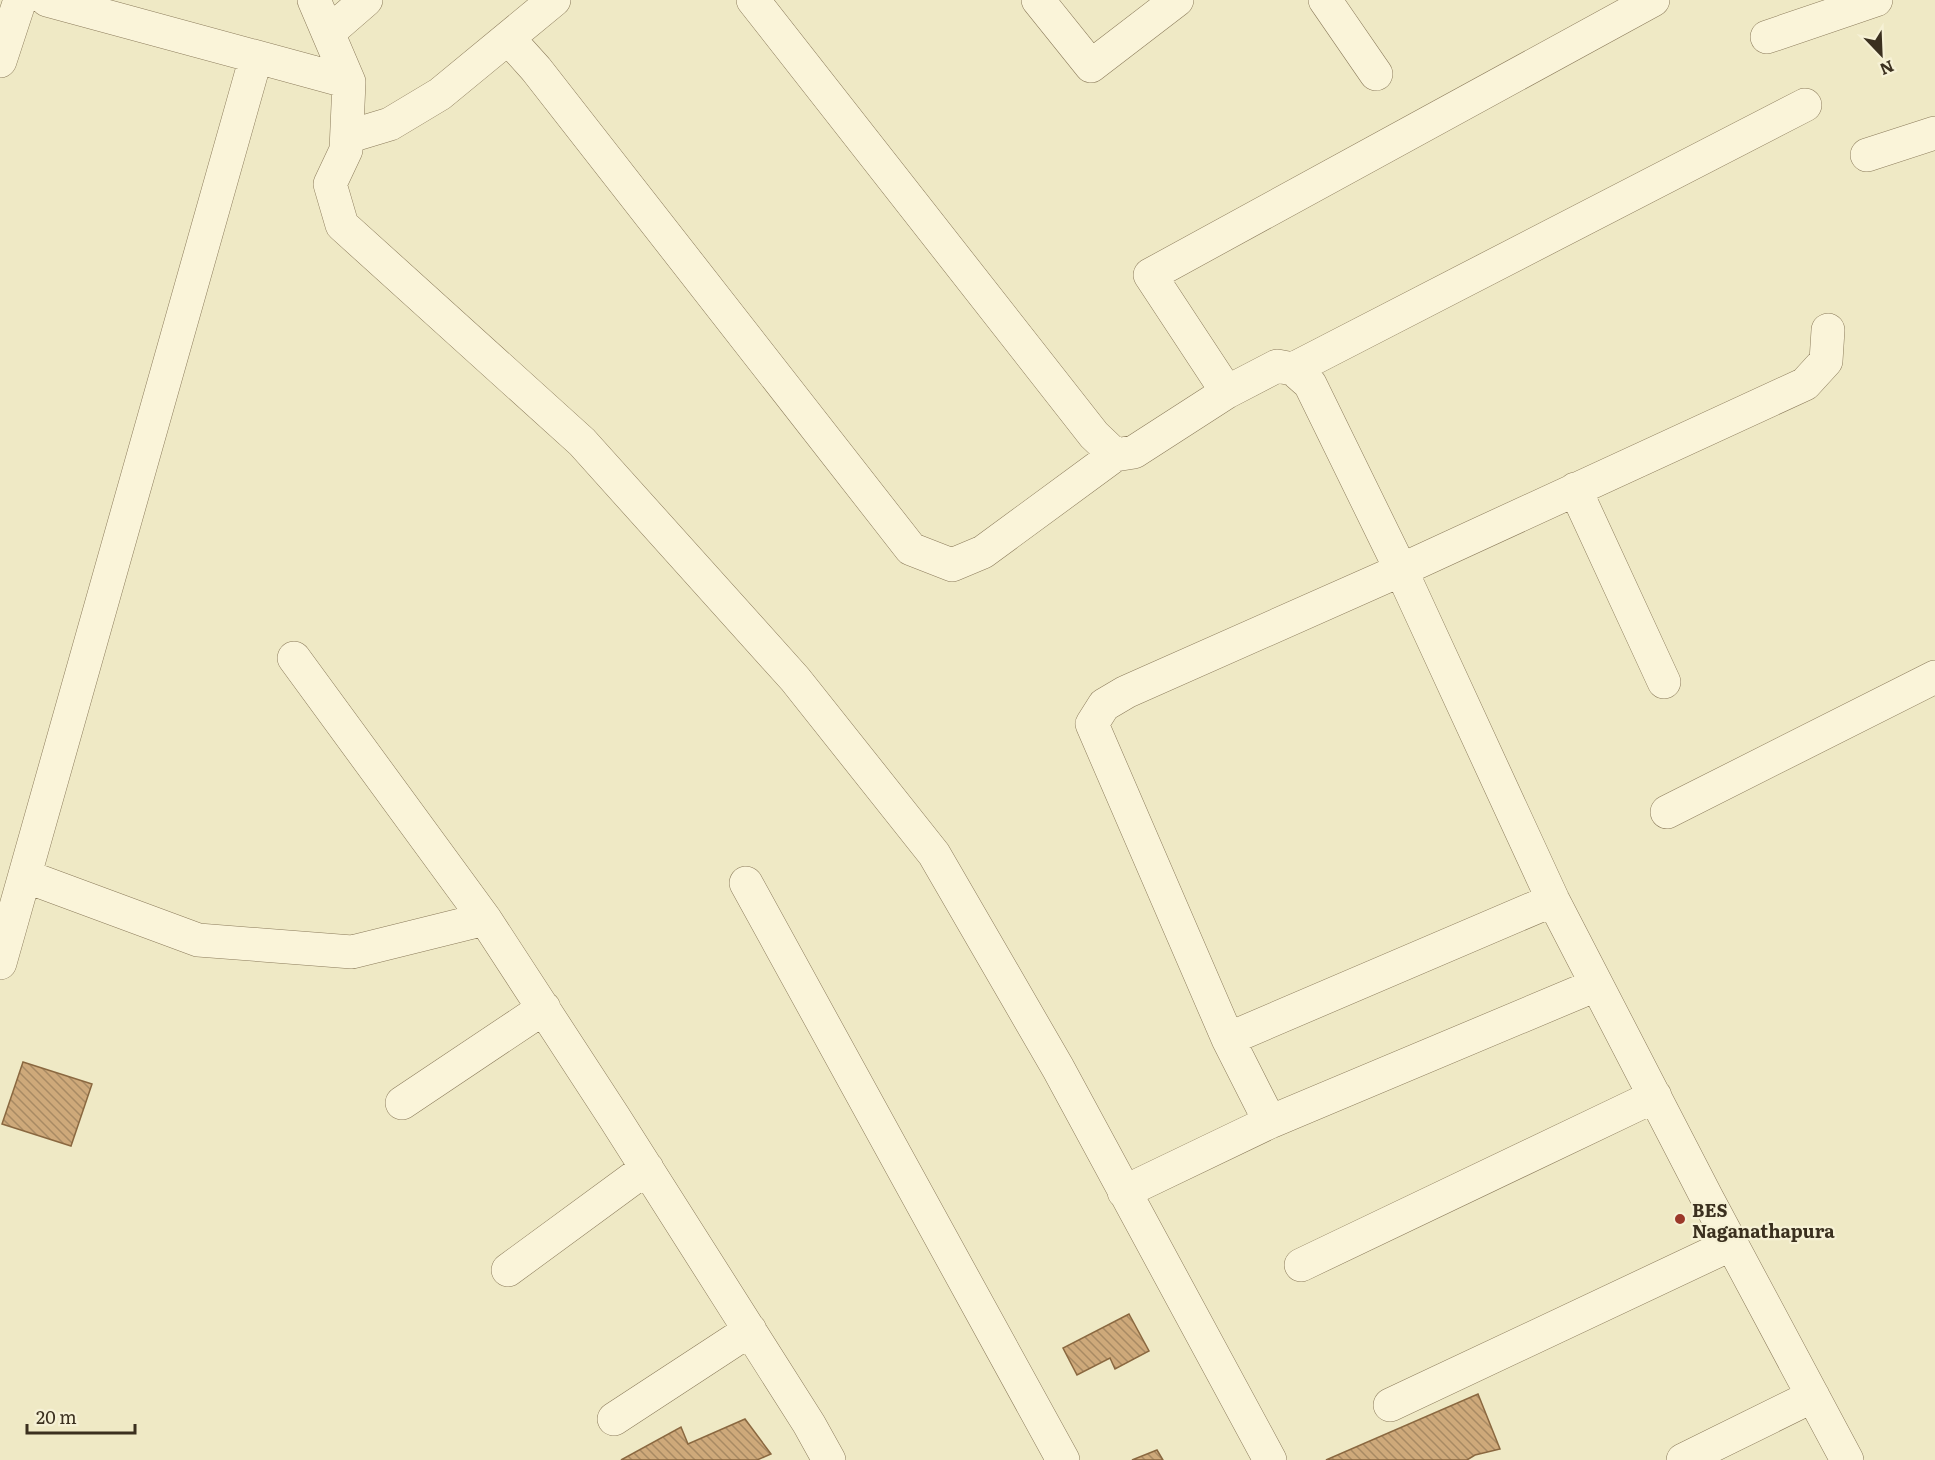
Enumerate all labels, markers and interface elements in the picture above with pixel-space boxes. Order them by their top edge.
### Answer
north arrow [1851,24,1911,84]
text: N [1876,55,1898,82]
place label: BES Naganathapura [1692,1196,1835,1244]
marker: BES Naganathapura [1673,1212,1687,1226]
scale bar [27,1397,135,1435]
text: 20 m [36,1403,77,1430]

